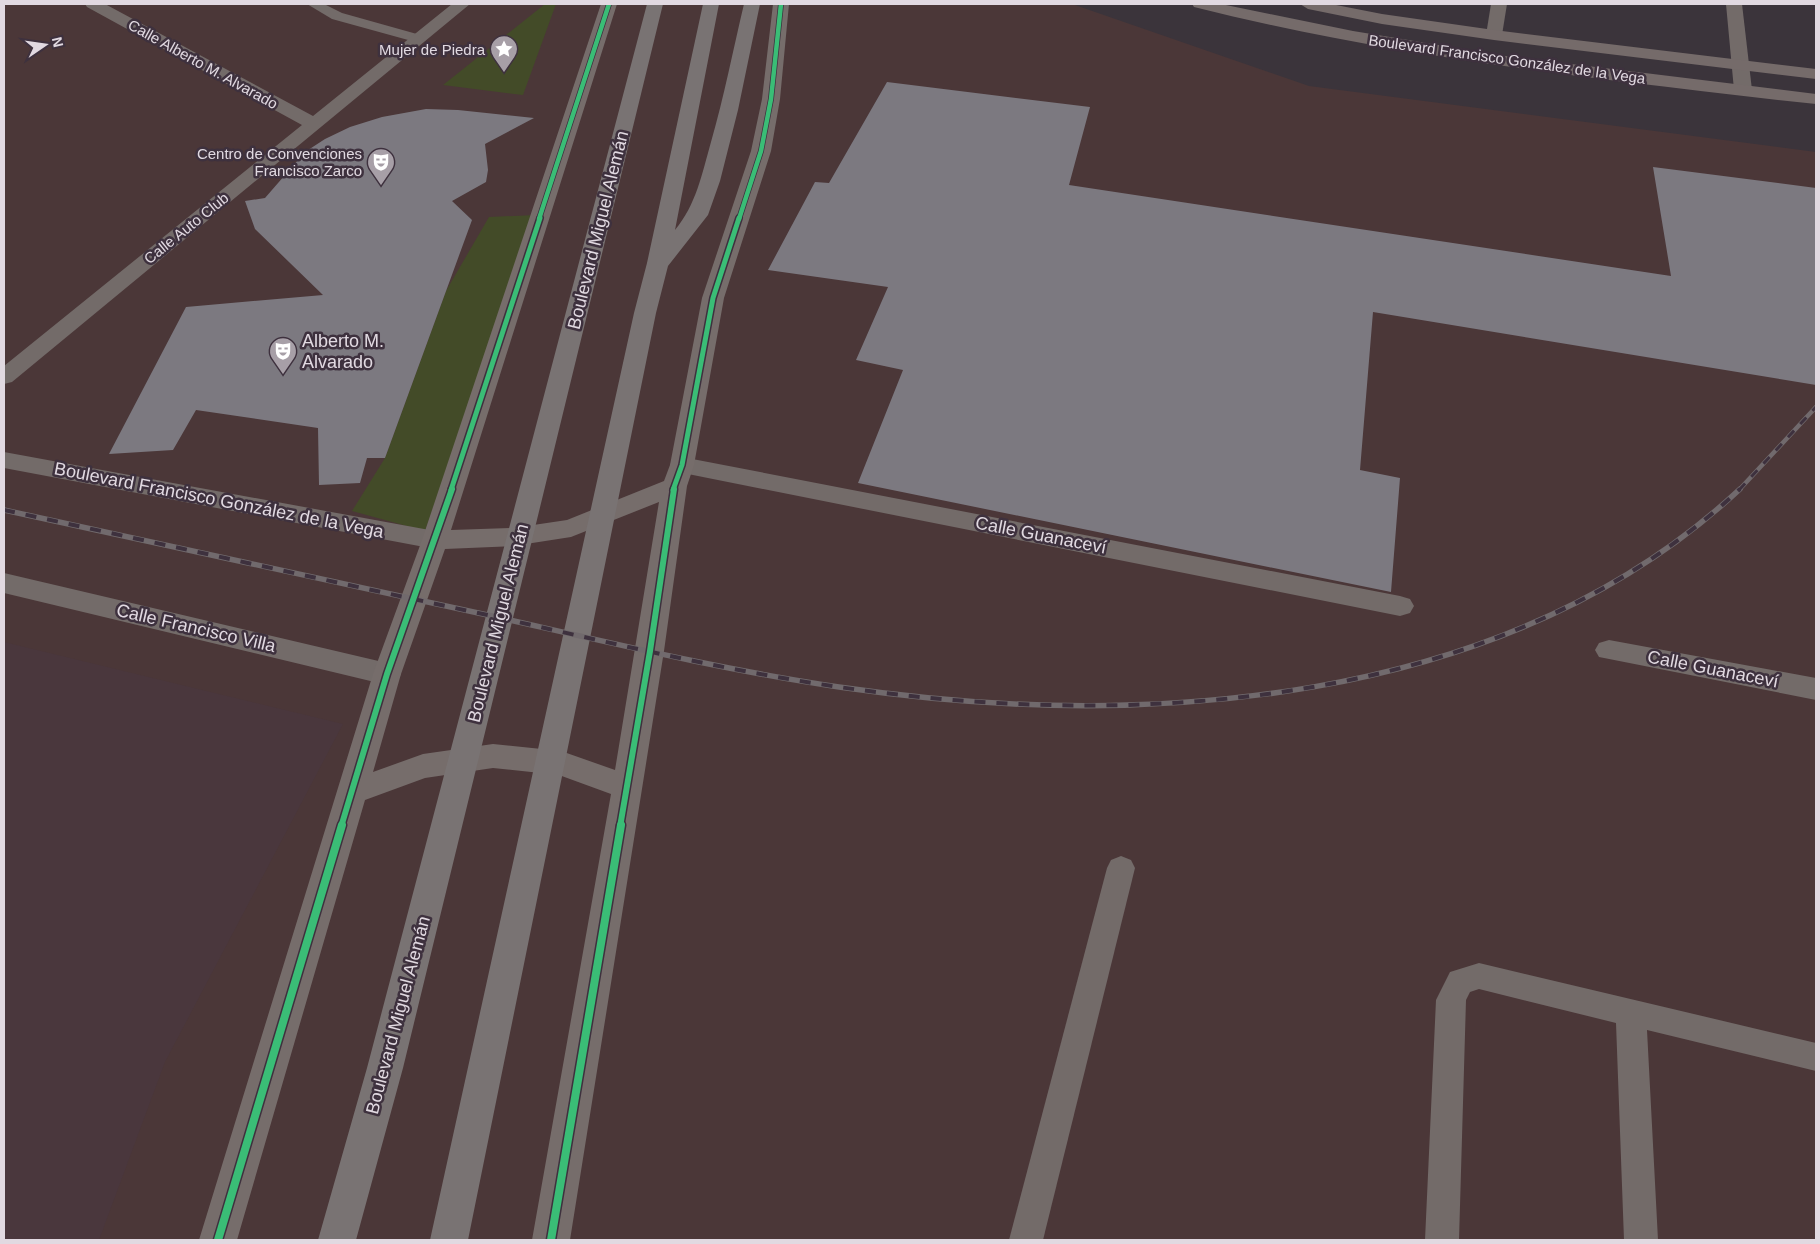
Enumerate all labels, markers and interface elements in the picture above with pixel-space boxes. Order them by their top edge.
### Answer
street label: Calle Alberto M. Alvarado [125,16,281,112]
north arrow [20,20,70,70]
street label: Boulevard Francisco González de la Vega [1368,31,1647,87]
place icon: Mujer de Piedra [489,34,519,73]
text: N [49,35,67,49]
place label: Mujer de Piedra [379,41,486,58]
street label: Boulevard Miguel Alemán [564,129,632,331]
place label: Centro de Convenciones Francisco Zarco [197,145,362,179]
theatre icon: Centro de Convenciones Francisco Zarco [366,147,396,186]
street label: Calle Auto Club [140,189,232,267]
place label: Alberto M. Alvarado [302,331,384,372]
theatre icon: Alberto M. Alvarado [268,336,298,375]
street label: Boulevard Francisco González de la Vega [53,458,386,542]
street label: Calle Guanaceví [974,512,1108,558]
street label: Boulevard Miguel Alemán [464,522,532,724]
street label: Calle Francisco Villa [114,600,278,656]
street label: Calle Guanaceví [1646,646,1780,692]
street label: Boulevard Miguel Alemán [362,914,434,1116]

